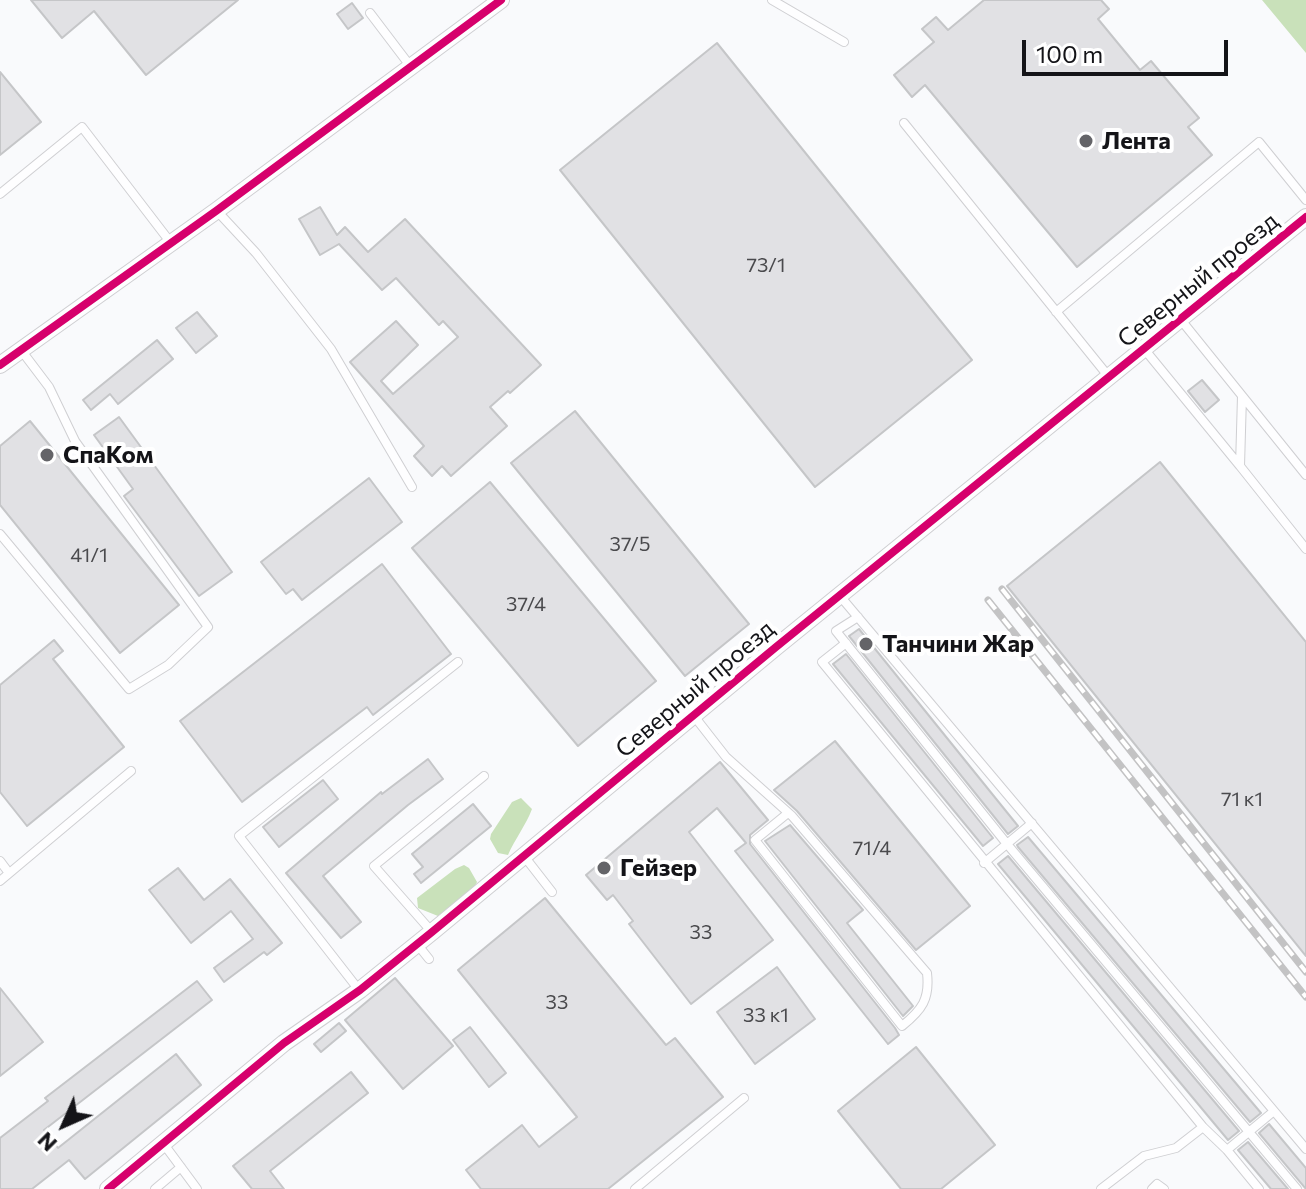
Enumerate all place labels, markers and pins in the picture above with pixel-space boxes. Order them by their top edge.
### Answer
place label: Лента [1102,127,1171,155]
marker: Лента [1077,132,1095,150]
place label: СпаКом [63,441,154,469]
marker: СпаКом [38,446,56,464]
place label: Танчини Жар [882,630,1034,658]
marker: Танчини Жар [857,635,875,653]
place label: Гейзер [620,854,697,882]
marker: Гейзер [595,859,613,877]

